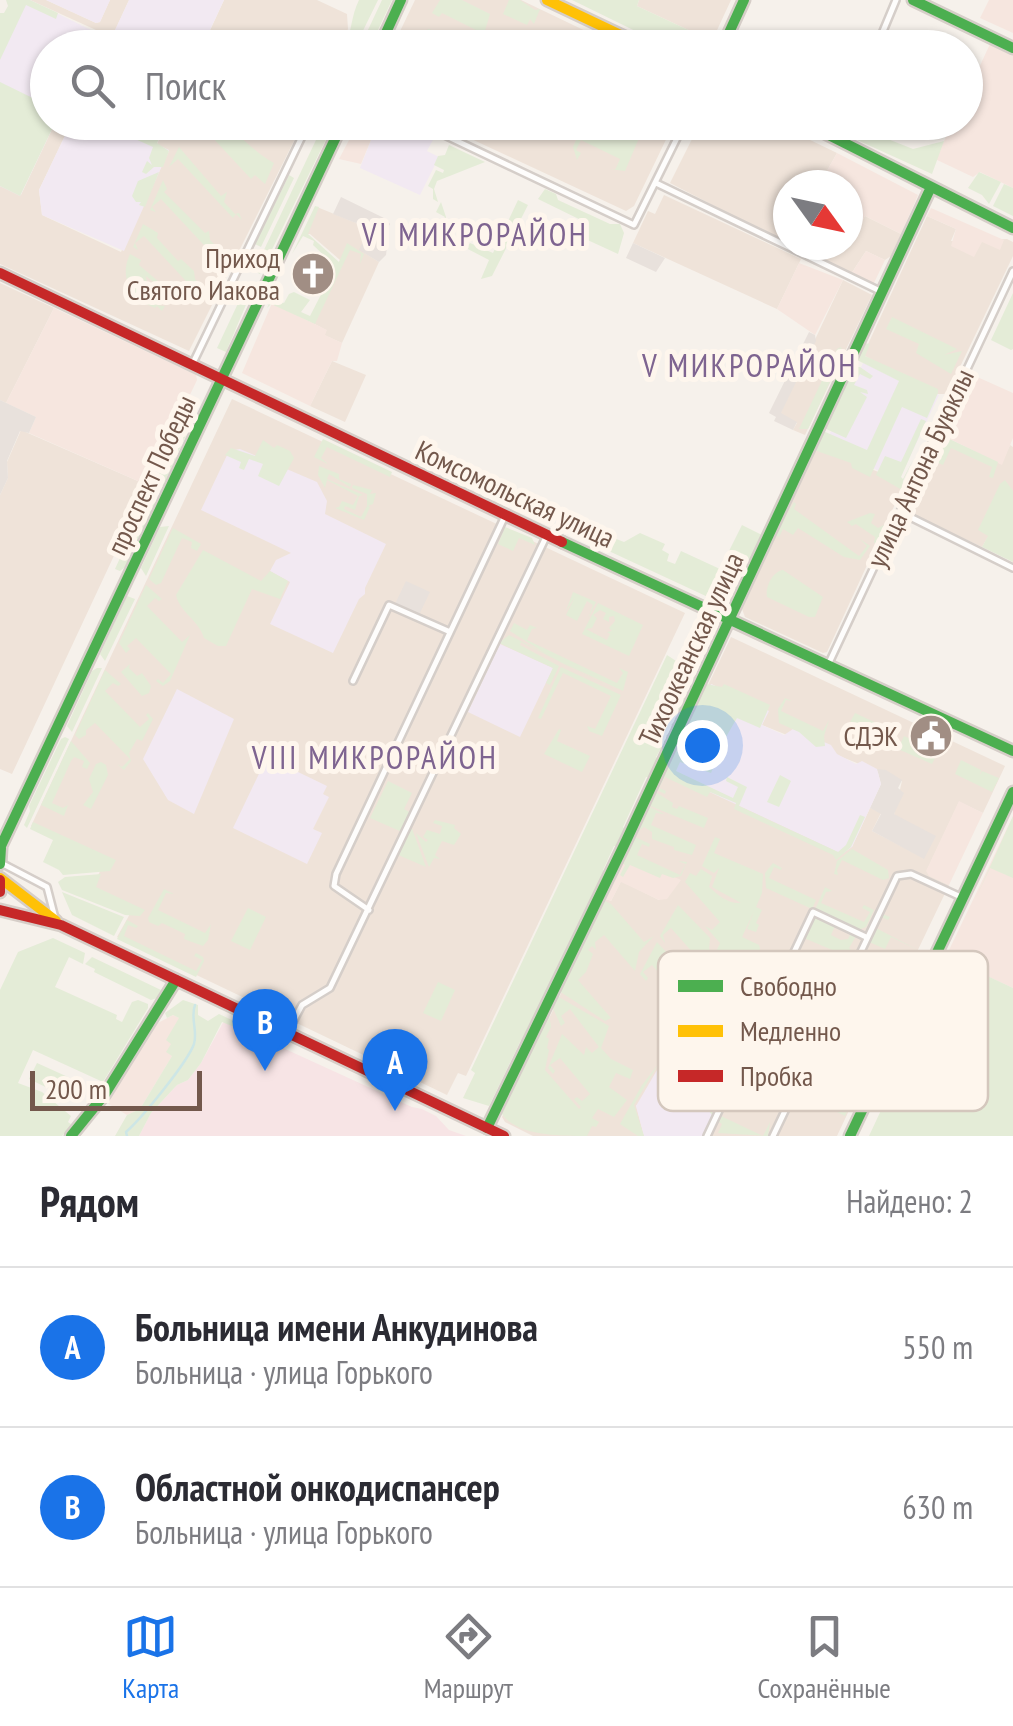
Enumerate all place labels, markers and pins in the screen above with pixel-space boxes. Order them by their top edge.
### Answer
place label: Приход Святого Иакова [127,239,280,308]
church icon: Приход Святого Иакова [290,251,336,297]
public building icon: СДЭК [908,713,954,759]
place label: СДЭК [844,717,898,754]
pin: B [232,988,298,1071]
pin: A [362,1028,428,1111]

